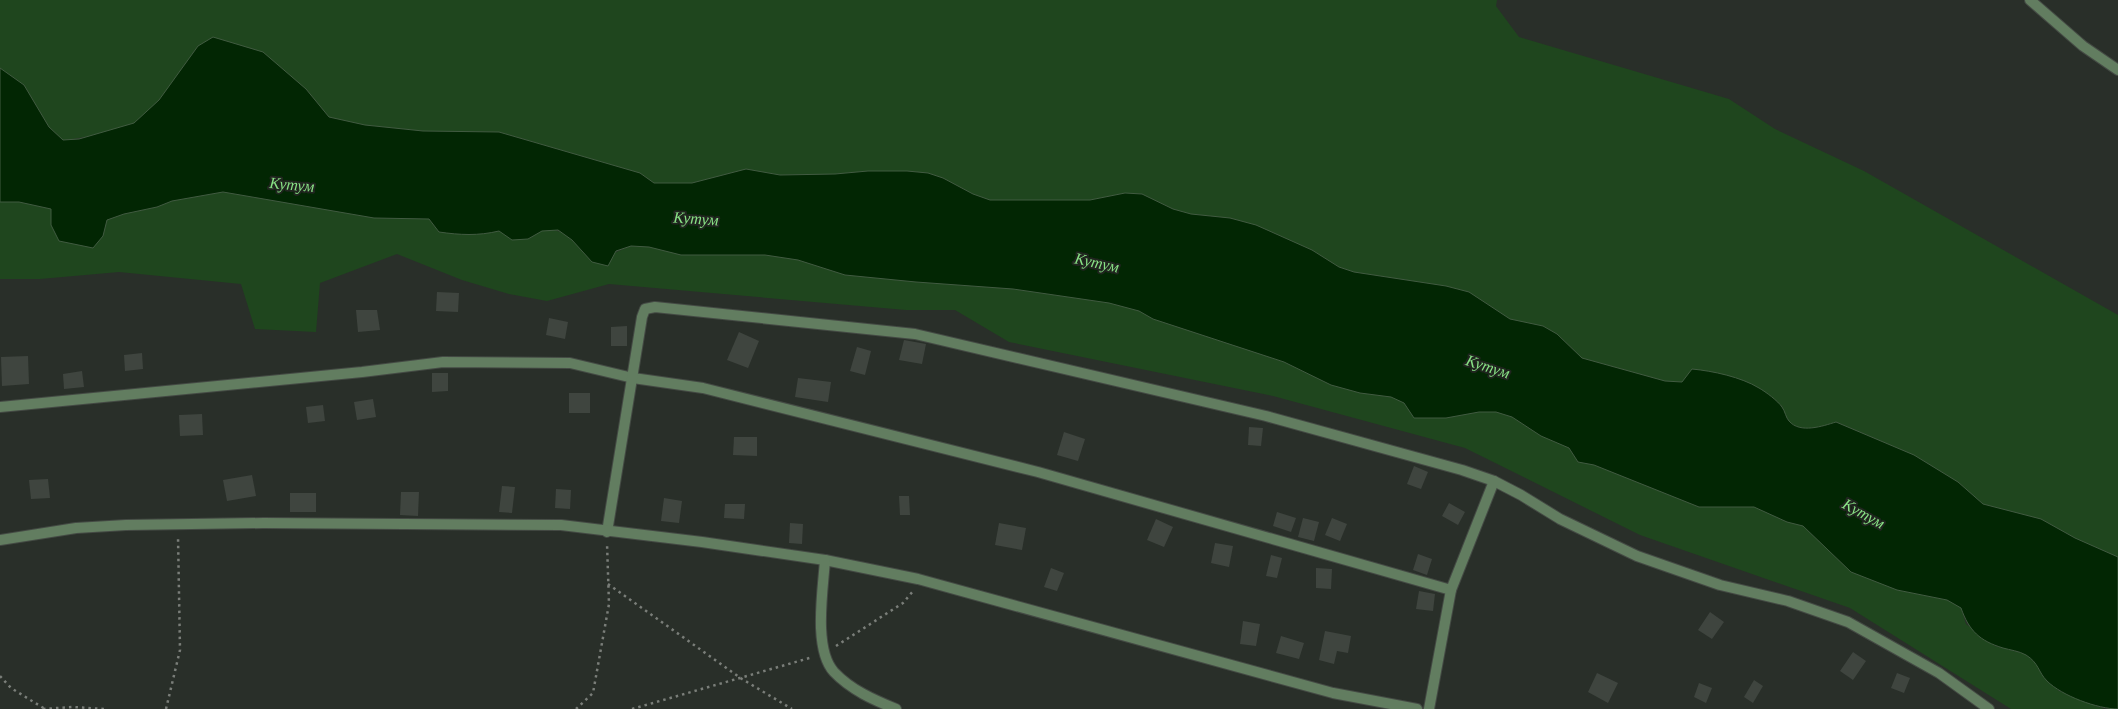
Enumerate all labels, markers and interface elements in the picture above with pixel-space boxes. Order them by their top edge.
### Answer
water label: Кутум [268,174,315,196]
water label: Кутум [672,208,719,230]
water label: Кутум [1072,249,1121,276]
water label: Кутум [1463,351,1512,382]
water label: Кутум [1839,495,1888,533]

